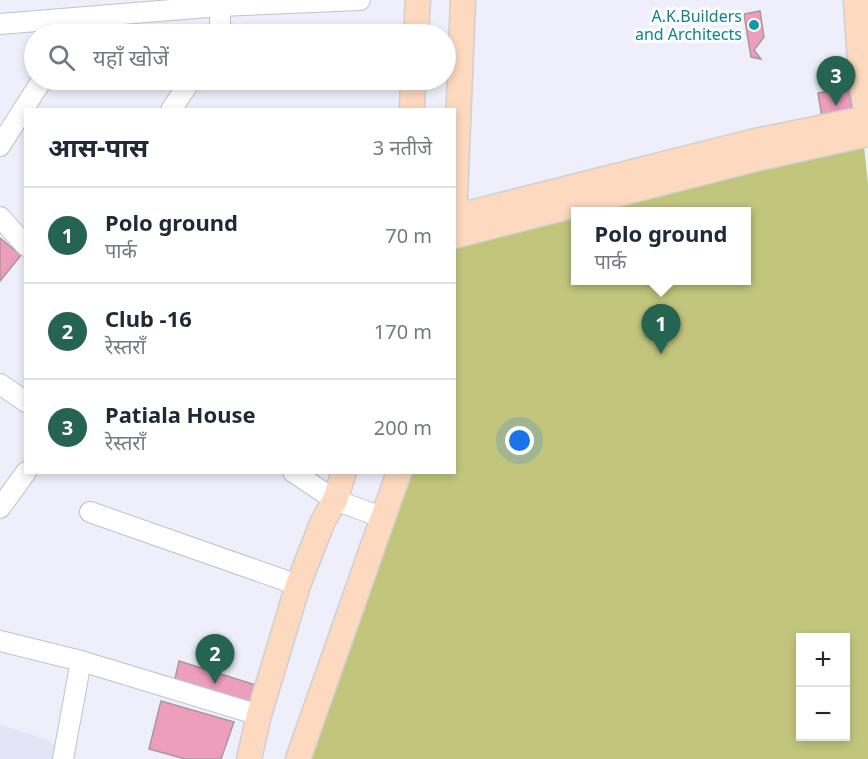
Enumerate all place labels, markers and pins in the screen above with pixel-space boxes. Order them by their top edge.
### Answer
place label: A.K.Builders and Architects [635,5,742,45]
marker: A.K.Builders and Architects [747,18,761,32]
pin: 3 [816,57,856,106]
pin: 1 [642,304,680,354]
pin: 2 [196,634,234,684]

